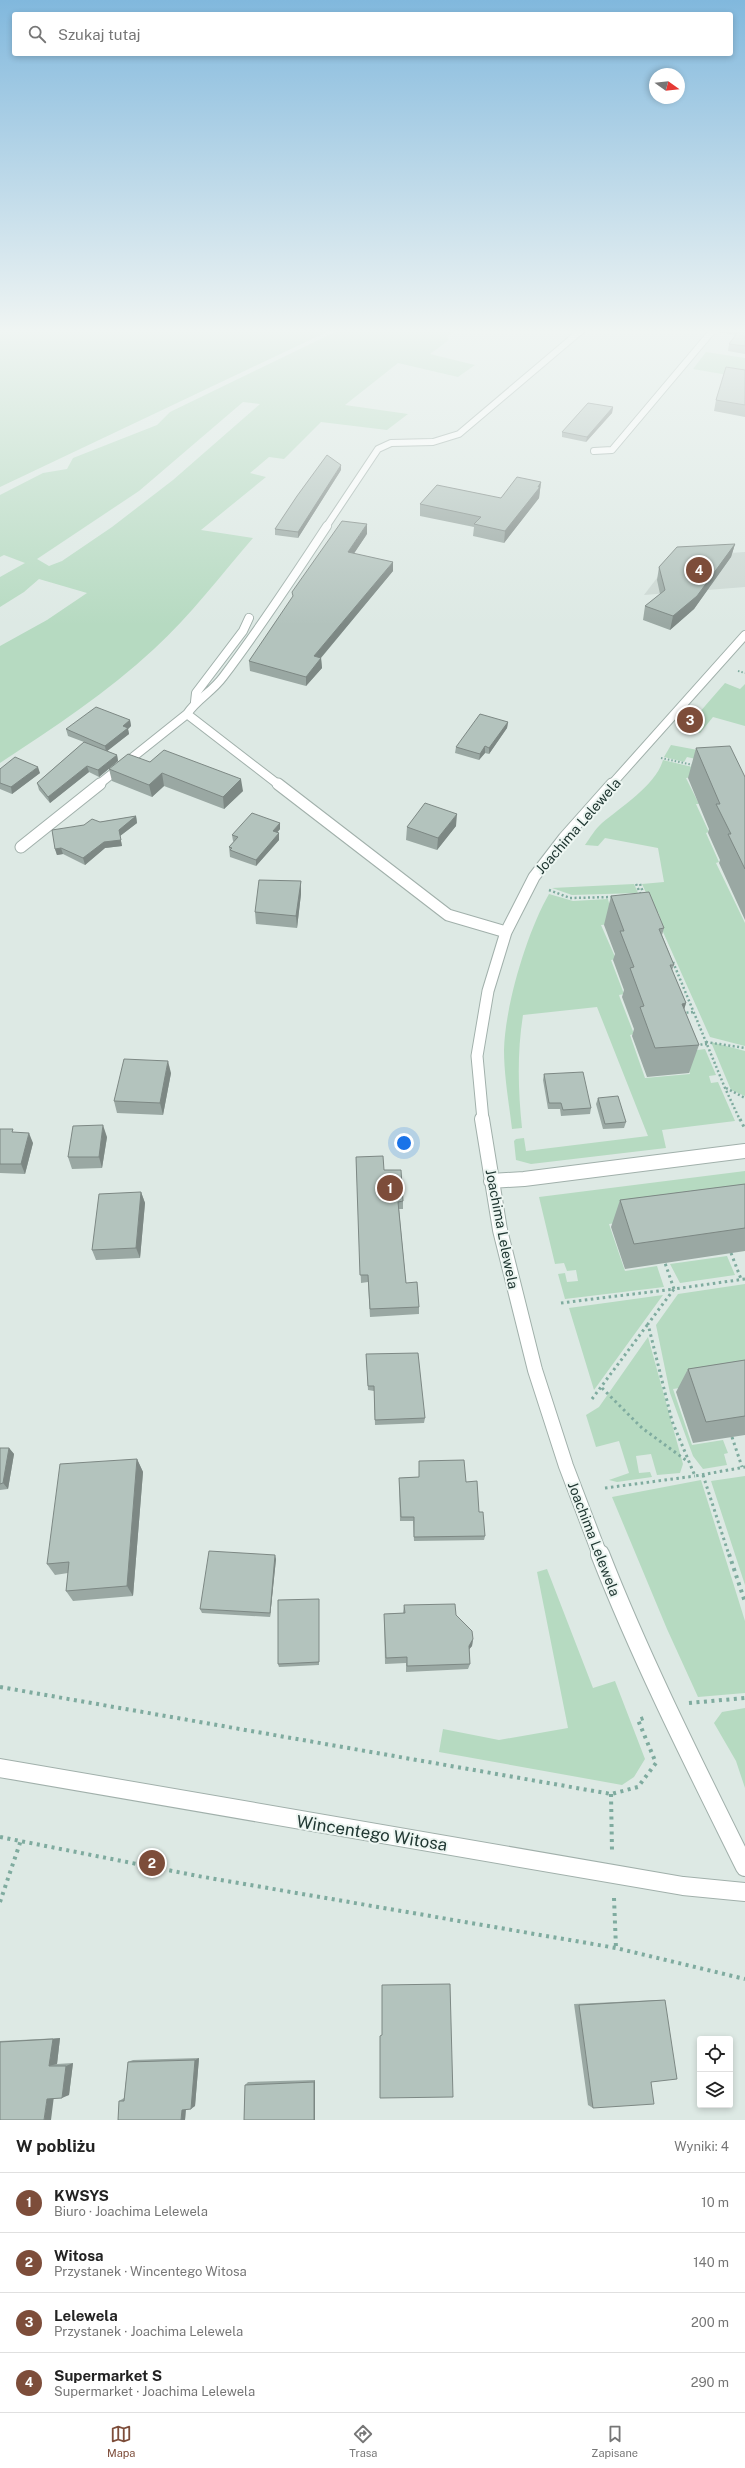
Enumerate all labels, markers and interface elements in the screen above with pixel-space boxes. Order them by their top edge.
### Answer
search box [12,12,733,56]
icon: search [26,23,48,45]
text: Szukaj tutaj [58,26,141,43]
north arrow [649,68,685,104]
pin: 4 [686,555,712,585]
pin: 3 [677,705,703,735]
street label: Joachima Lelewela [532,775,624,877]
your location [394,1133,414,1153]
street label: Joachima Lelewela [483,1168,521,1290]
pin: 1 [377,1173,403,1203]
street label: Joachima Lelewela [565,1479,623,1599]
street label: Wincentego Witosa [295,1811,449,1855]
pin: 2 [139,1848,165,1878]
map controls [697,2036,733,2108]
button: locate [697,2036,733,2072]
button: layers [697,2072,733,2108]
text: W pobliżu [16,2136,95,2156]
text: Wyniki: 4 [674,2139,729,2154]
text: KWSYS [54,2187,109,2204]
text: 1 [26,2195,32,2210]
text: 10 m [701,2195,729,2210]
text: Biuro · Joachima Lelewela [54,2204,208,2219]
text: Witosa [54,2247,104,2264]
text: 2 [25,2255,33,2270]
text: 140 m [693,2255,729,2270]
text: Przystanek · Wincentego Witosa [54,2264,247,2279]
text: Lelewela [54,2307,118,2324]
text: 3 [25,2315,33,2330]
text: 200 m [691,2315,729,2330]
text: Przystanek · Joachima Lelewela [54,2324,243,2339]
text: Supermarket S [54,2367,162,2384]
text: 4 [25,2375,33,2390]
text: 290 m [691,2375,729,2390]
text: Supermarket · Joachima Lelewela [54,2384,255,2399]
tab: Mapa [107,2423,135,2459]
tab: Trasa [349,2423,377,2459]
tab: Zapisane [591,2423,638,2459]

